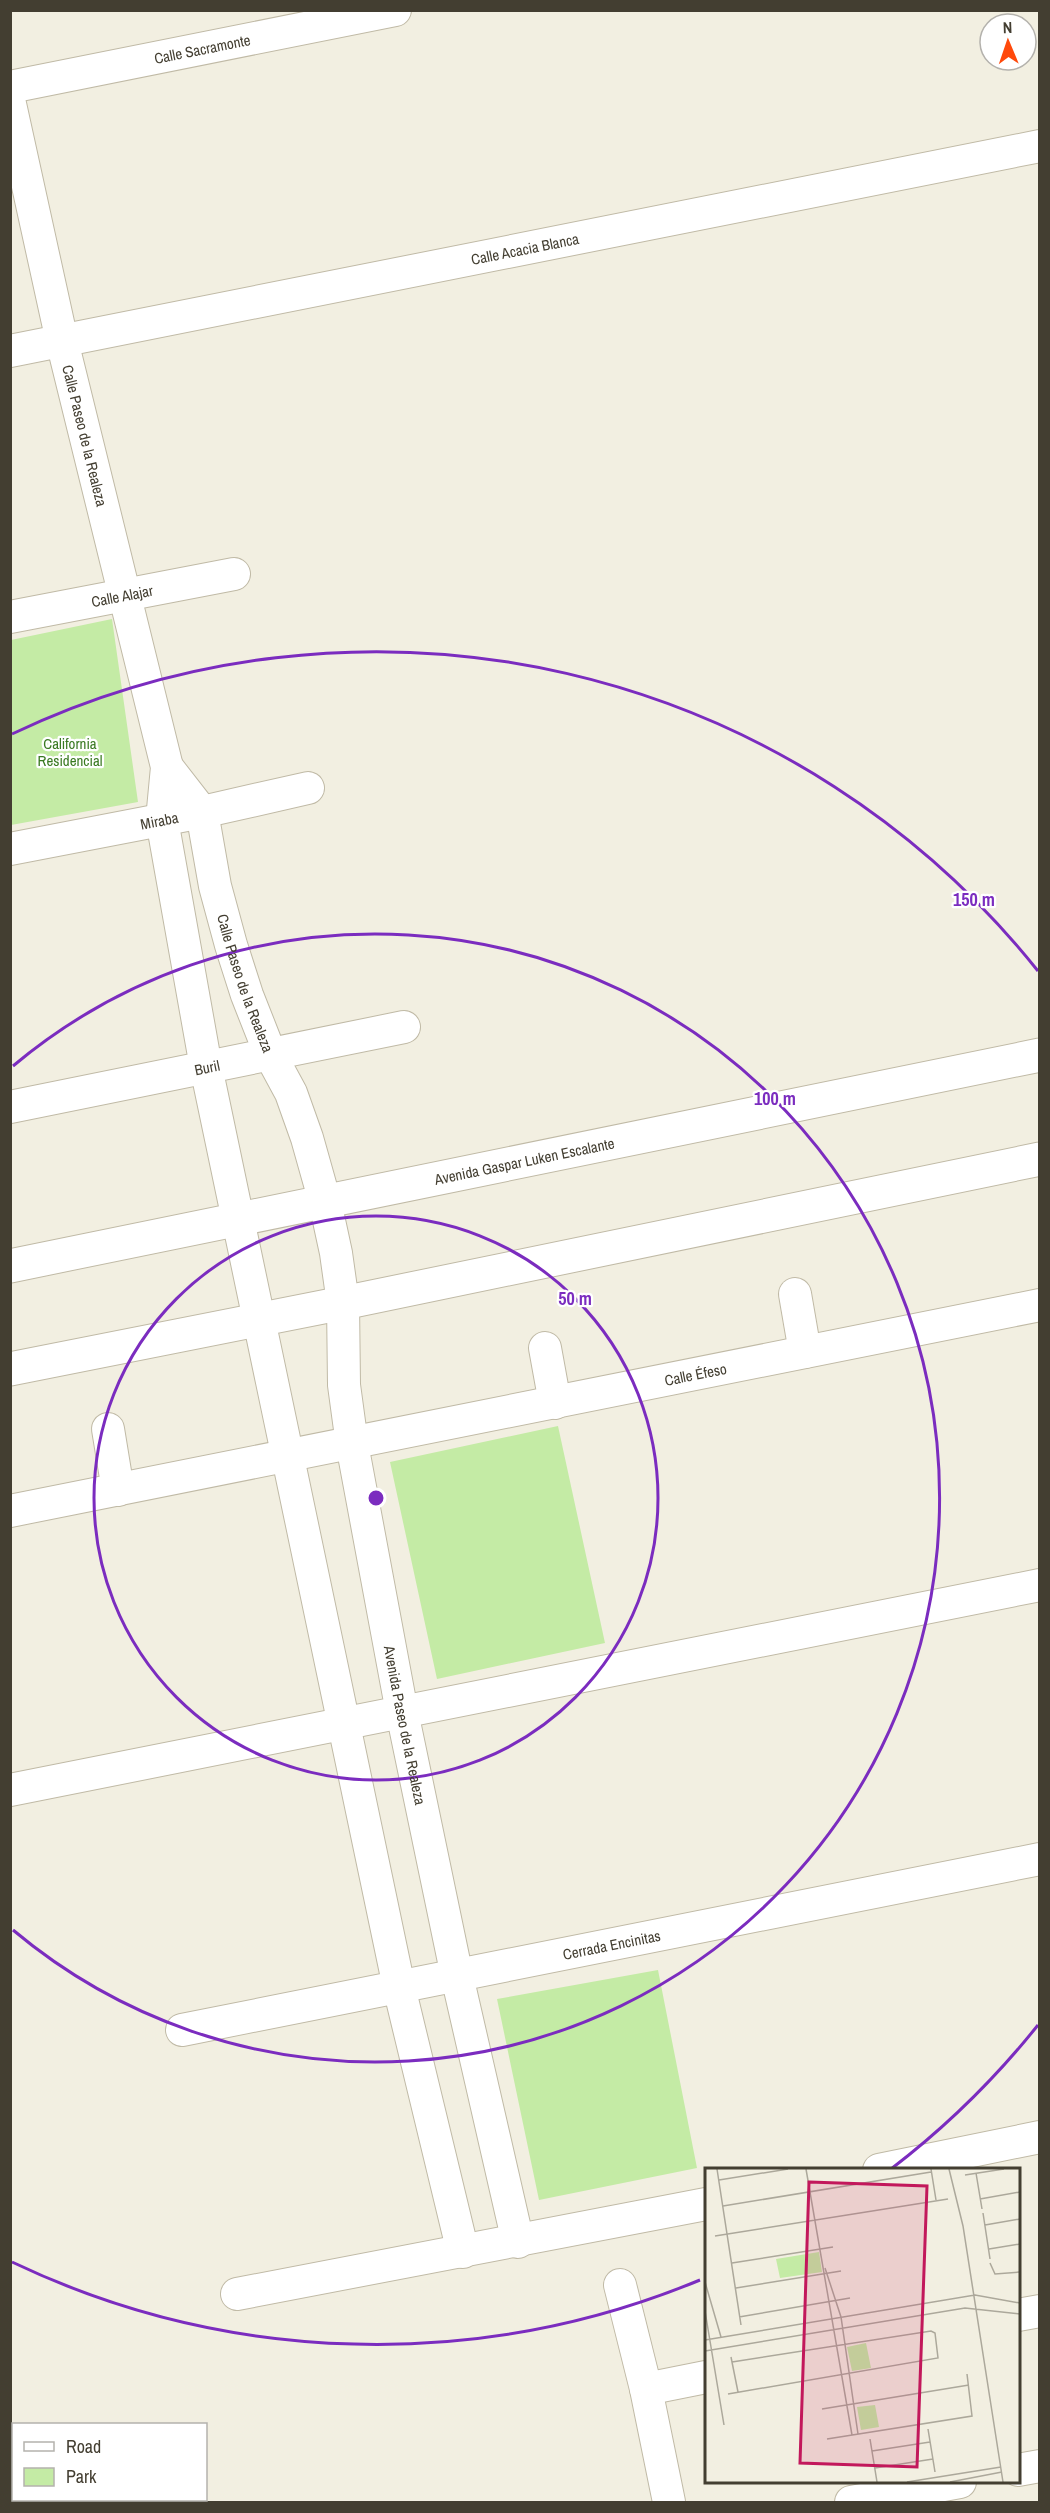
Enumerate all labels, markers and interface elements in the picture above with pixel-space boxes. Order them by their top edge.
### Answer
north arrow [978,12,1038,72]
text: N [1002,16,1013,38]
street label: Calle Sacramonte [152,29,252,68]
street label: Calle Acacia Blanca [469,228,581,270]
street label: Calle Paseo de la Realeza [58,363,113,509]
street label: Calle Alajar [89,579,155,612]
park label: California Residencial [38,733,102,771]
street label: Miraba [138,806,180,834]
text: 150 m [953,887,995,912]
street label: Calle Paseo de la Realeza [213,912,279,1056]
street label: Buril [192,1054,221,1080]
text: 100 m [754,1086,796,1111]
street label: Avenida Gaspar Luken Escalante [432,1132,616,1190]
text: 50 m [558,1286,592,1311]
street label: Calle Éfeso [663,1357,729,1390]
centre of rings [366,1488,386,1508]
street label: Avenida Paseo de la Realeza [379,1643,432,1807]
street label: Cerrada Encinitas [561,1924,662,1964]
inset map [705,2168,1020,2483]
legend [12,2423,207,2501]
text: Road [66,2434,101,2459]
text: Park [66,2464,97,2489]

